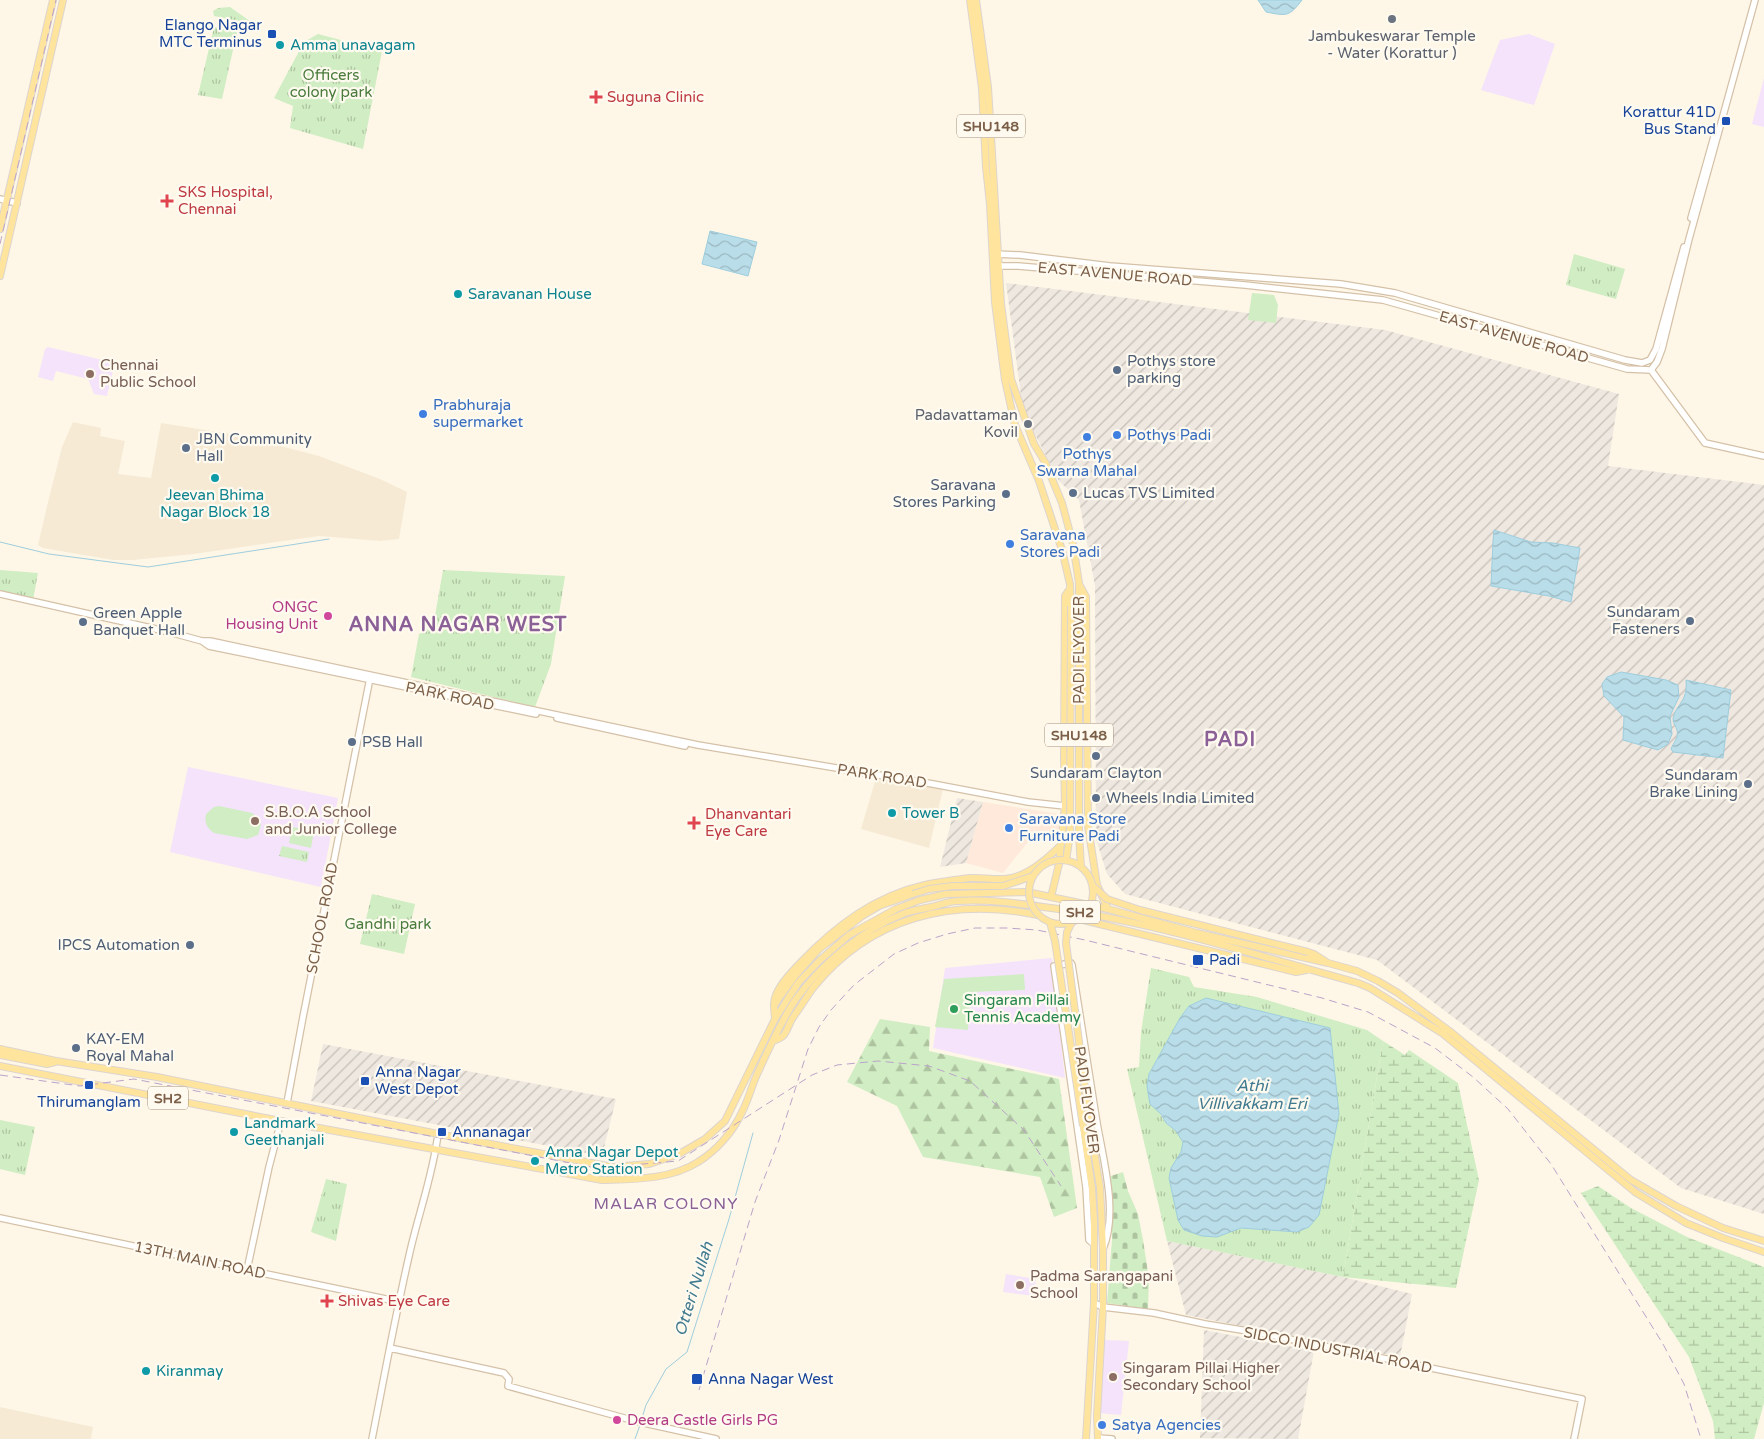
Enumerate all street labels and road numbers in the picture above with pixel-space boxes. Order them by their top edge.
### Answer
road number: SHU148 [957,114,1025,138]
street label: EAST AVENUE ROAD [1037,258,1193,290]
street label: EAST AVENUE ROAD [1437,307,1591,367]
street label: PADI FLYOVER [1070,596,1088,704]
street label: PARK ROAD [404,678,496,714]
road number: SHU148 [1045,724,1113,746]
street label: PARK ROAD [836,760,928,792]
street label: SCHOOL ROAD [302,861,342,975]
road number: SH2 [1060,900,1100,924]
street label: PADI FLYOVER [1071,1045,1103,1155]
road number: SH2 [148,1086,188,1110]
street label: 13TH MAIN ROAD [132,1237,268,1283]
street label: SIDCO INDUSTRIAL ROAD [1242,1323,1434,1377]

